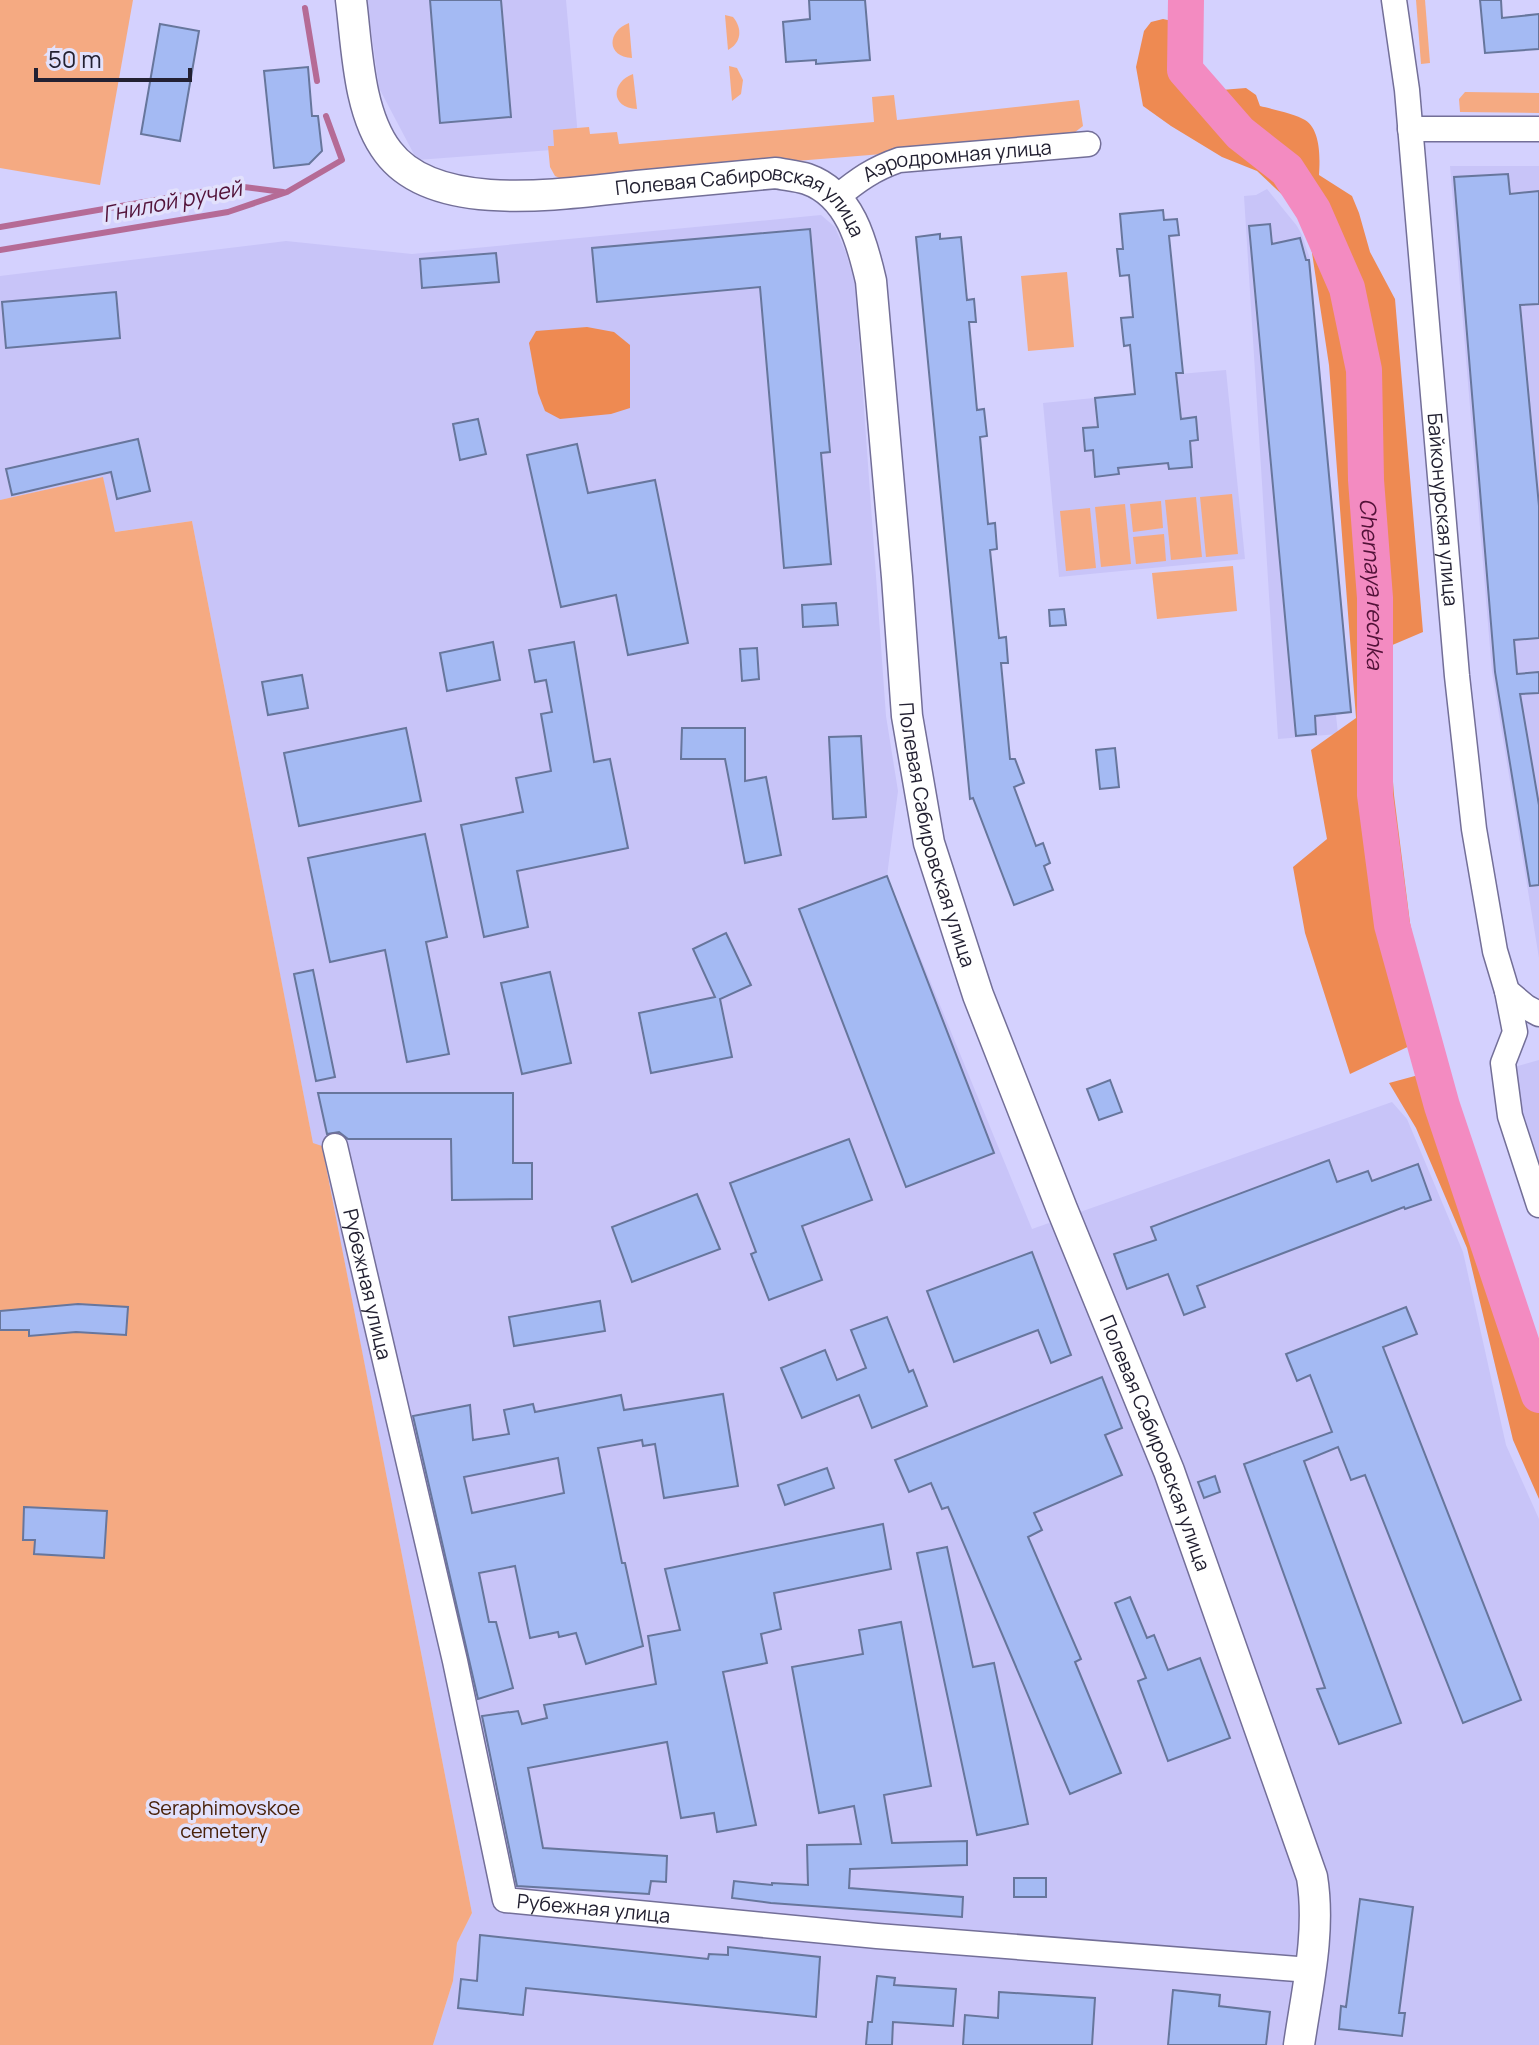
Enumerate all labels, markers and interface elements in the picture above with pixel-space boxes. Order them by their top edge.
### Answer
scale bar [36,32,190,82]
text: 50 m [48,42,102,75]
street label: Аэродромная улица [857,133,1053,188]
street label: Полевая Сабировская улица [614,159,871,241]
water label: Гнилой ручей [100,173,246,229]
street label: Байконурская улица [1422,412,1465,607]
water label: Chernaya rechka [1352,497,1390,671]
street label: Полевая Сабировская улица [893,701,982,970]
street label: Рубежная улица [337,1206,398,1362]
street label: Полевая Сабировская улица [1094,1311,1217,1574]
park label: Seraphimovskoe cemetery [148,1794,300,1844]
street label: Рубежная улица [516,1887,672,1929]

